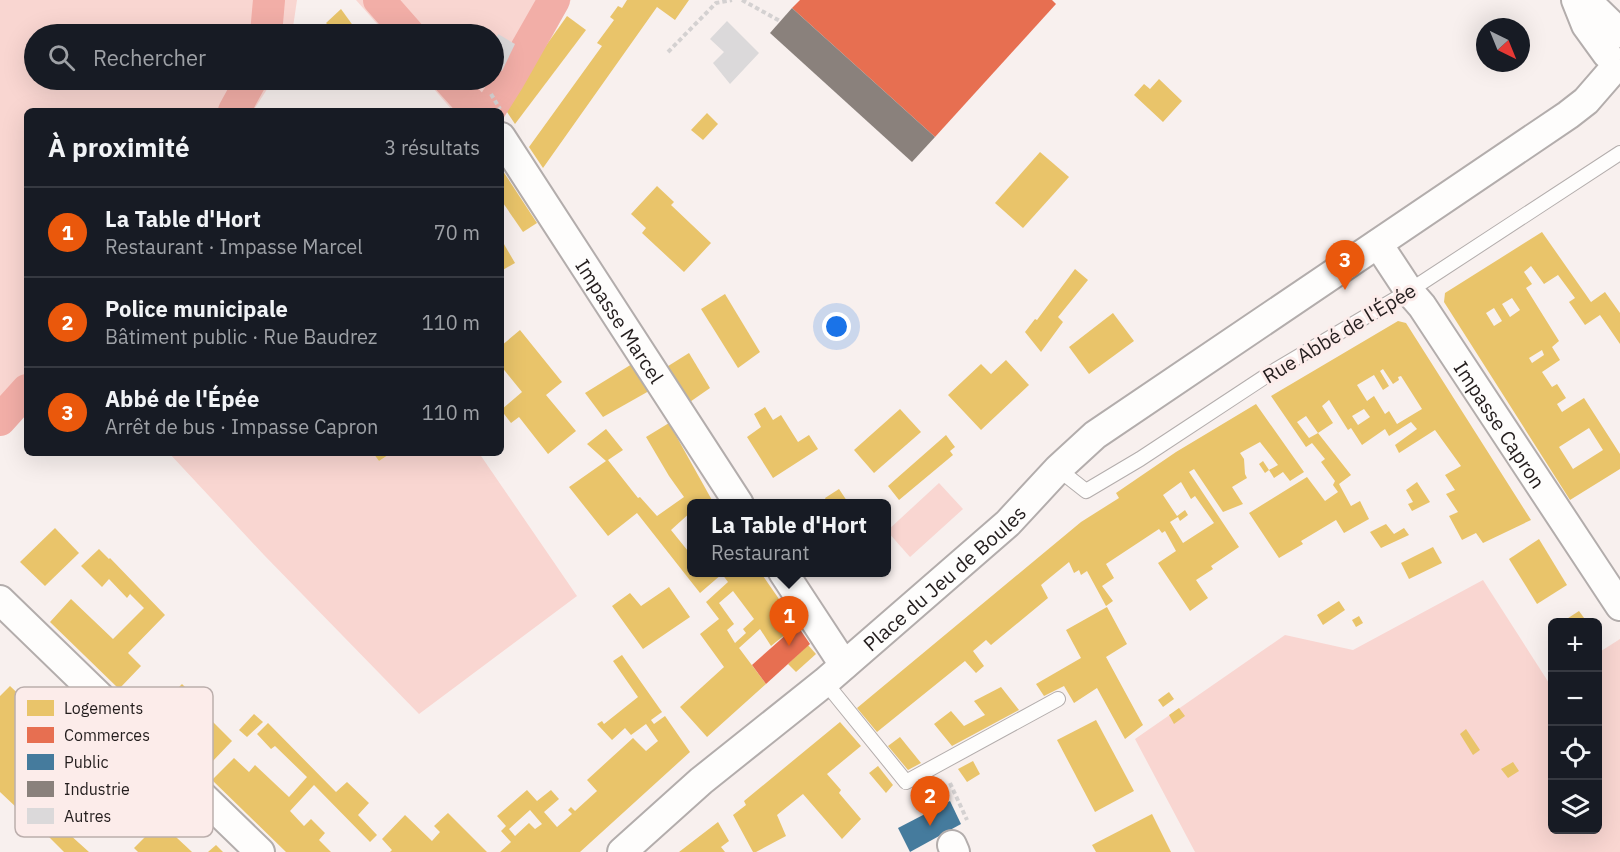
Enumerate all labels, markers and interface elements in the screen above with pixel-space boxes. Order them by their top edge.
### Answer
north arrow [1476,18,1530,72]
search box [24,24,504,90]
icon: search [45,41,78,74]
text: Rechercher [93,43,206,72]
text: À proximité [48,130,190,164]
text: 3 résultats [384,134,480,161]
text: La Table d'Hort [105,204,261,233]
text: 1 [62,219,74,246]
text: 70 m [434,219,480,246]
text: Restaurant · Impasse Marcel [105,233,363,260]
pin: 3 [1326,240,1364,290]
street label: Impasse Marcel [570,253,671,388]
street label: Rue Abbé de l'Épée [1257,277,1421,389]
text: Police municipale [105,294,288,323]
text: 2 [62,309,74,336]
text: 110 m [422,309,480,336]
your location [822,312,851,341]
text: Bâtiment public · Rue Baudrez [105,323,377,350]
street label: Impasse Capron [1448,355,1552,493]
text: Abbé de l'Épée [105,384,259,413]
text: 3 [62,399,74,426]
text: 110 m [422,399,480,426]
text: Arrêt de bus · Impasse Capron [105,413,378,440]
popup [687,499,891,577]
street label: Place du Jeu de Boules [857,499,1031,657]
text: La Table d'Hort [711,510,867,539]
text: Restaurant [711,539,810,566]
pin: 1 [770,596,808,646]
map controls [1548,618,1602,834]
button: + [1548,618,1602,672]
button: − [1548,672,1602,726]
legend [15,687,213,837]
text: Logements [64,698,143,718]
text: Commerces [64,725,150,745]
button: locate [1548,726,1602,780]
text: Public [64,752,108,772]
pin: 2 [910,776,950,826]
text: Industrie [64,779,130,799]
button: layers [1548,780,1602,834]
text: Autres [64,806,111,826]

